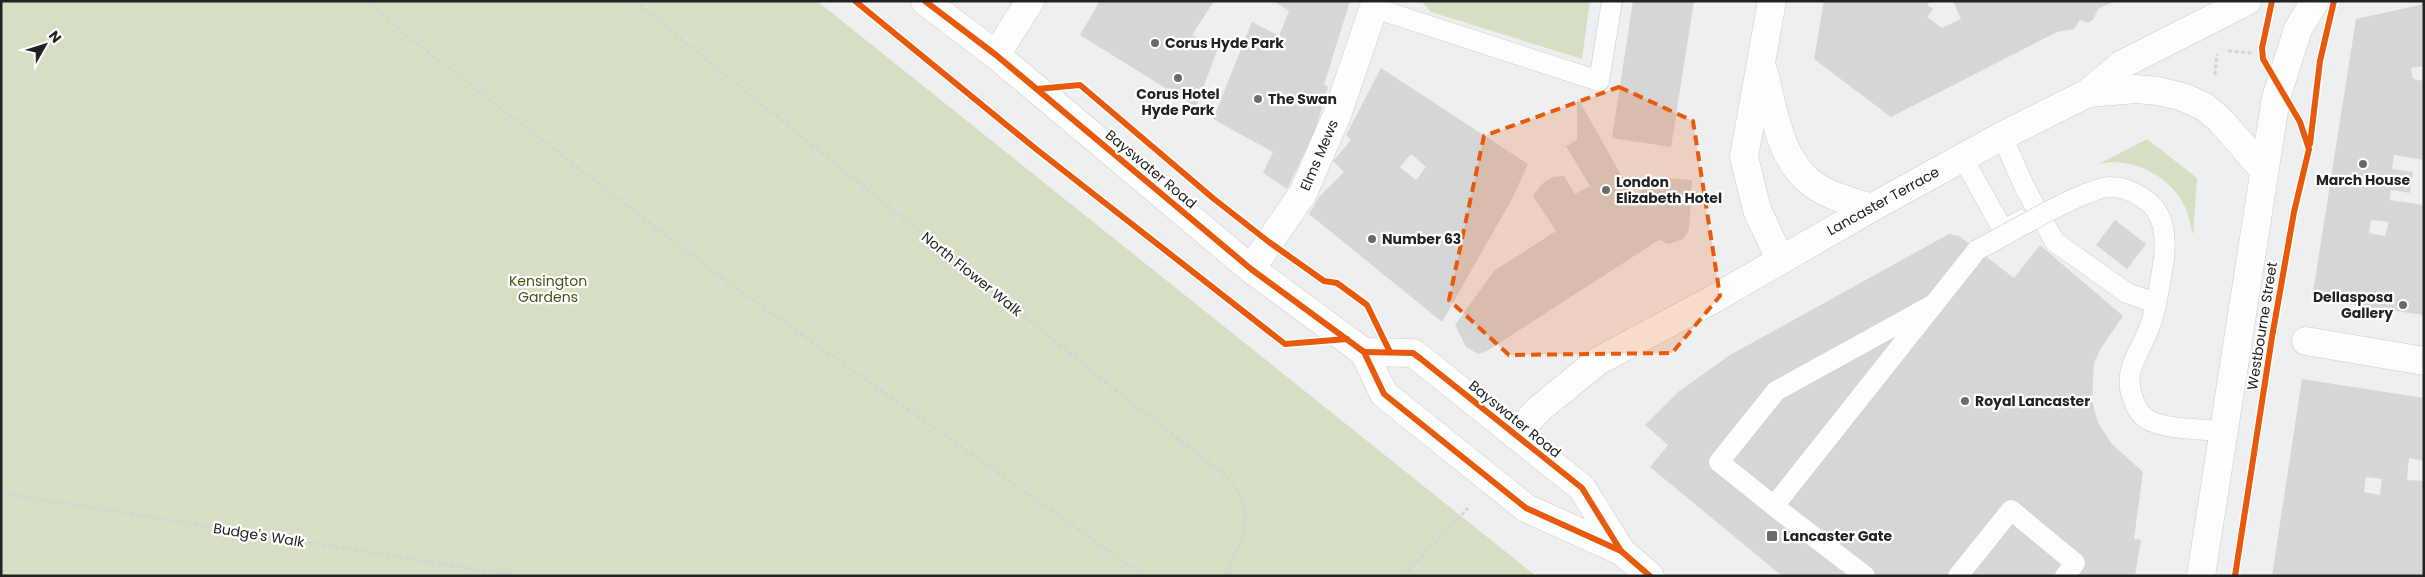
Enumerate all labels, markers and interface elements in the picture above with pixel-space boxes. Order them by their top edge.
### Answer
north arrow [20,20,70,70]
text: N [44,26,66,47]
place label: Corus Hyde Park [1165,33,1284,53]
marker: Corus Hyde Park [1149,37,1161,49]
marker: Corus Hotel Hyde Park [1172,72,1184,84]
place label: Corus Hotel Hyde Park [1136,84,1220,120]
place label: The Swan [1268,89,1337,109]
marker: The Swan [1252,93,1264,105]
street label: Elms Mews [1295,116,1343,194]
street label: Bayswater Road [1101,125,1201,213]
marker: March House [2357,158,2369,170]
street label: Lancaster Terrace [1823,162,1943,240]
place label: March House [2316,170,2410,190]
place label: London Elizabeth Hotel [1616,172,1722,208]
marker: London Elizabeth Hotel [1600,184,1612,196]
street label: North Flower Walk [917,227,1027,321]
place label: Number 63 [1382,229,1461,249]
marker: Number 63 [1366,233,1378,245]
street label: Westbourne Street [2242,260,2282,392]
park label: Kensington Gardens [509,271,587,307]
place label: Dellasposa Gallery [2313,287,2393,323]
marker: Dellasposa Gallery [2397,299,2409,311]
street label: Bayswater Road [1465,376,1565,462]
place label: Royal Lancaster [1975,391,2090,411]
marker: Royal Lancaster [1959,395,1971,407]
street label: Budge's Walk [212,518,307,552]
place label: Lancaster Gate [1783,526,1893,546]
marker: Lancaster Gate [1765,529,1779,543]

